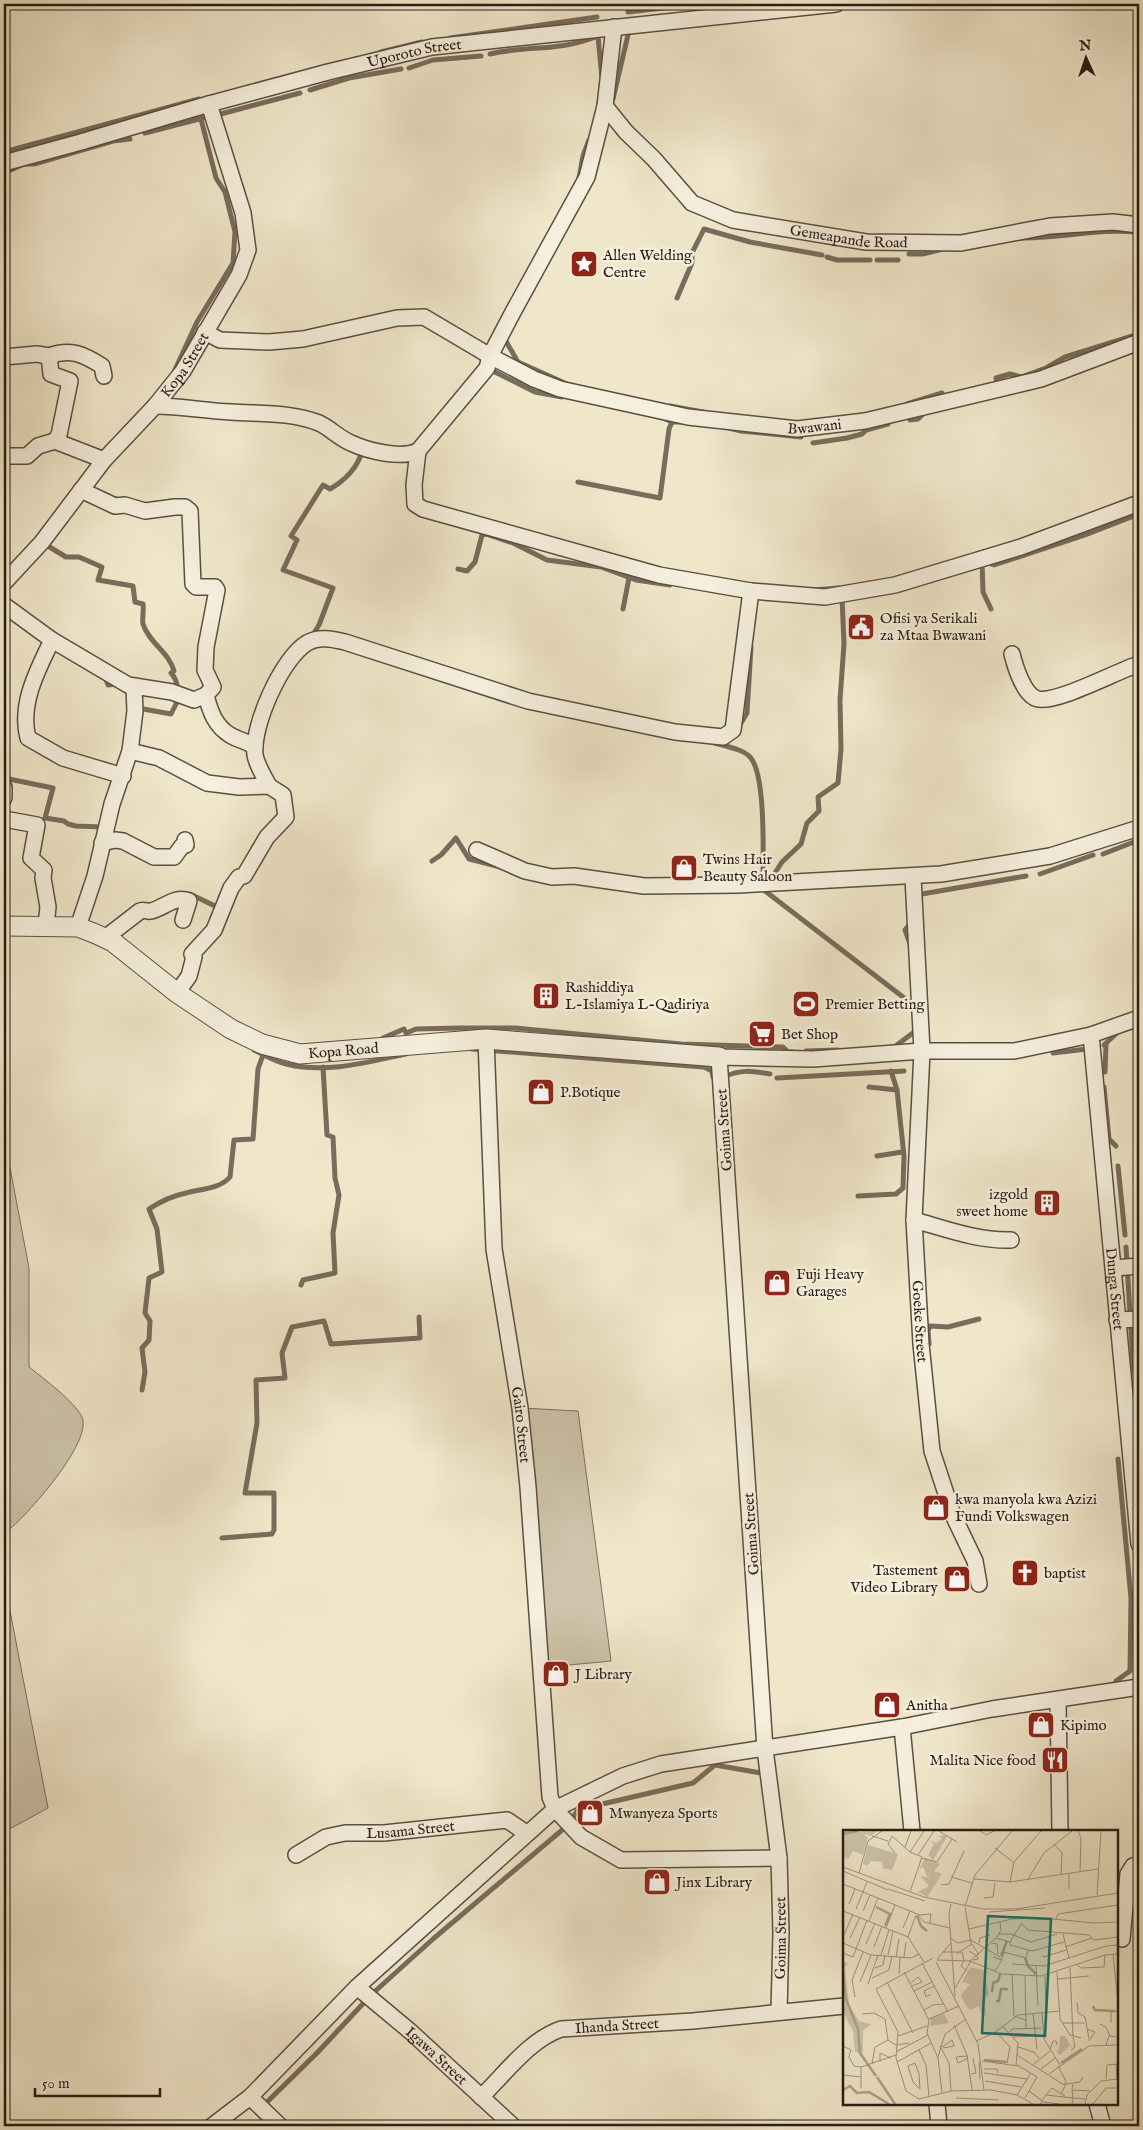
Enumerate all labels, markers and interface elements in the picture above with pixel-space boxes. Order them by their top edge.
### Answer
north arrow [1060,32,1110,82]
street label: Uporoto Street [365,35,462,72]
text: N [1078,37,1092,55]
street label: Gemeapande Road [789,221,909,252]
place label: Allen Welding Centre [602,246,693,282]
place icon: Allen Welding Centre [569,249,599,279]
street label: Kopa Street [157,329,213,401]
street label: Bwawani [786,415,843,439]
place label: Ofisi ya Serikali za Mtaa Bwawani [880,609,986,645]
public building icon: Ofisi ya Serikali za Mtaa Bwawani [846,612,876,642]
place label: Twins Hair Beauty Saloon [703,850,792,886]
shop icon: Twins Hair Beauty Saloon [669,853,699,883]
place label: Rashiddiya L-Islamiya L-Qadiriya [565,978,710,1014]
building icon: Rashiddiya L-Islamiya L-Qadiriya [531,981,561,1011]
sports icon: Premier Betting [791,989,821,1019]
place label: Premier Betting [825,995,925,1014]
supermarket icon: Bet Shop [747,1019,777,1049]
place label: Bet Shop [781,1025,838,1044]
street label: Kopa Road [307,1039,380,1063]
shop icon: P.Botique [526,1077,556,1107]
place label: P.Botique [560,1083,621,1102]
street label: Goima Street [712,1088,737,1172]
place label: izgold sweet home [956,1185,1029,1221]
building icon: izgold sweet home [1032,1188,1062,1218]
street label: Dunga Street [1101,1247,1128,1331]
place label: Fuji Heavy Garages [796,1265,865,1301]
shop icon: Fuji Heavy Garages [762,1268,792,1298]
street label: Goeke Street [907,1280,932,1363]
street label: Gairo Street [507,1385,535,1464]
place label: kwa manyola kwa Azizi Fundi Volkswagen [955,1490,1097,1526]
street label: Goima Street [739,1492,764,1576]
shop icon: kwa manyola kwa Azizi Fundi Volkswagen [921,1493,951,1523]
church icon: baptist [1010,1558,1040,1588]
place label: Tastement Video Library [850,1561,939,1597]
shop icon: Tastement Video Library [942,1564,972,1594]
place label: baptist [1044,1564,1086,1583]
shop icon: J Library [541,1659,571,1689]
place label: J Library [573,1665,632,1684]
shop icon: Anitha [872,1690,902,1720]
place label: Anitha [905,1696,948,1715]
shop icon: Kipimo [1026,1710,1056,1740]
place label: Kipimo [1060,1716,1107,1735]
restaurant icon: Malita Nice food [1040,1745,1070,1775]
place label: Malita Nice food [930,1751,1037,1770]
shop icon: Mwanyeza Sports [575,1798,605,1828]
place label: Mwanyeza Sports [609,1804,717,1823]
street label: Lusama Street [366,1817,456,1843]
inset map [843,1830,1118,2105]
shop icon: Jinx Library [642,1867,672,1897]
place label: Jinx Library [674,1873,753,1892]
street label: Goima Street [771,1896,791,1980]
street label: Ihanda Street [574,2014,659,2038]
street label: Igawa Street [401,2022,471,2089]
scale bar [35,2065,160,2097]
text: 50 m [42,2074,70,2093]

